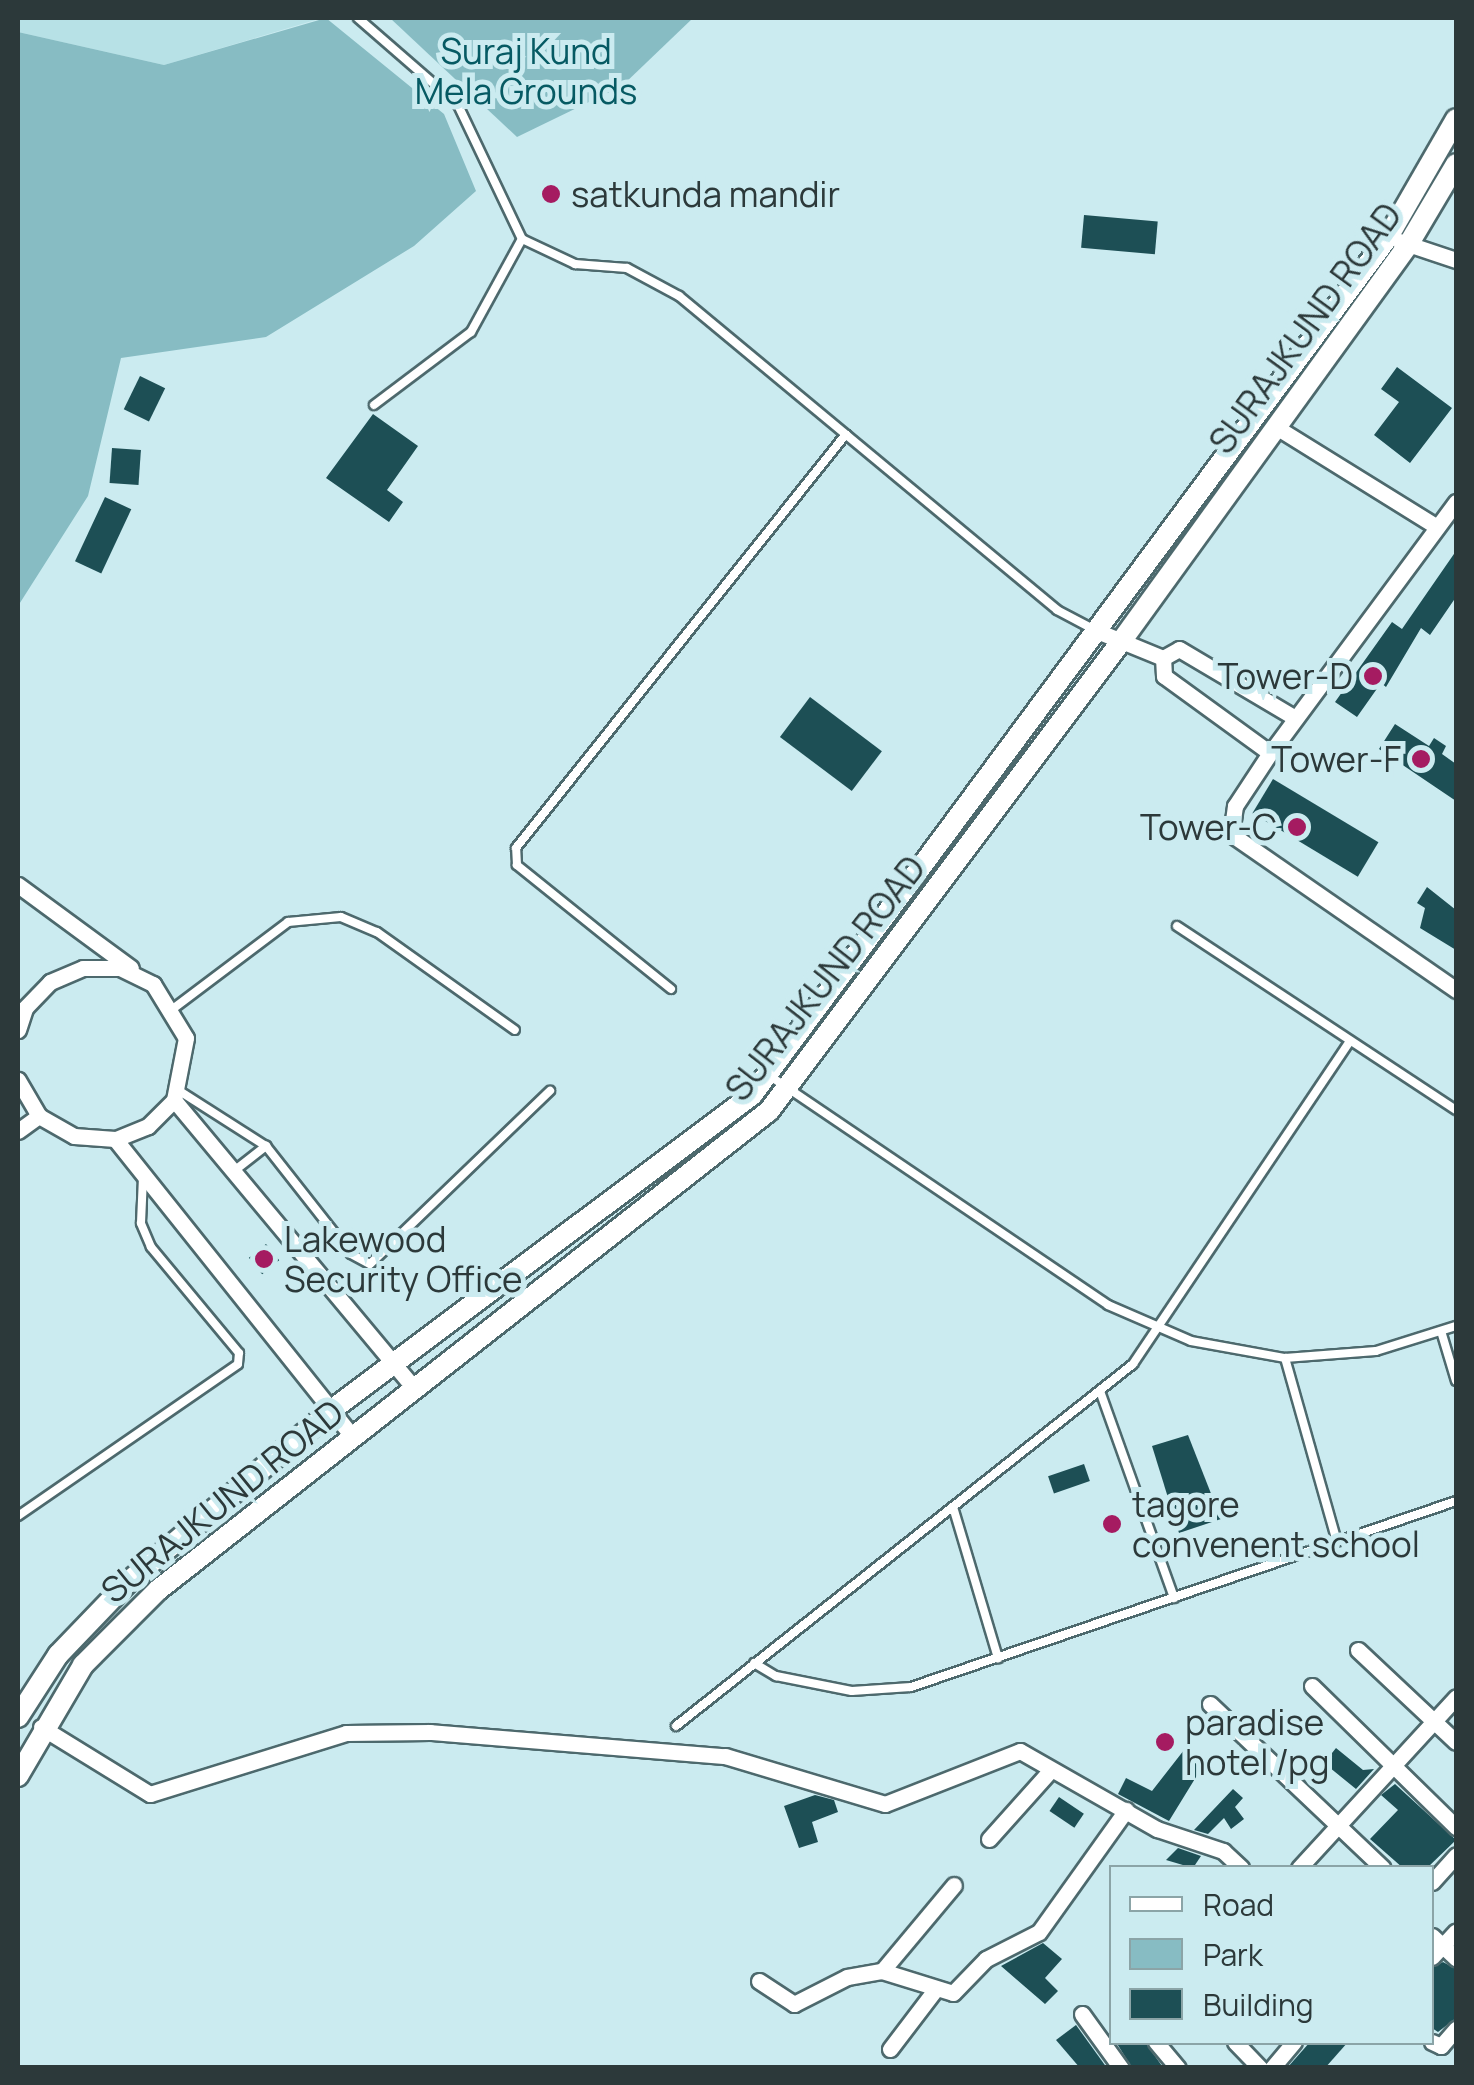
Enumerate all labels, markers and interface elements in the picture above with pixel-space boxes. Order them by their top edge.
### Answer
park label: Suraj Kund Mela Grounds [415,30,637,112]
place label: satkunda mandir [571,173,840,215]
marker: satkunda mandir [540,183,562,205]
street label: SURAJKUND ROAD [1200,195,1410,461]
place label: Tower-D [1217,655,1353,697]
marker: Tower-D [1362,665,1384,687]
place label: Tower-F [1271,738,1401,780]
marker: Tower-F [1410,748,1432,770]
place label: Tower-C [1140,806,1277,848]
marker: Tower-C [1286,816,1308,838]
street label: SURAJKUND ROAD [716,847,934,1109]
place label: Lakewood Security Office [284,1218,522,1300]
marker: Lakewood Security Office [253,1248,275,1270]
street label: SURAJKUND ROAD [93,1391,351,1611]
place label: tagore convenent school [1132,1483,1420,1565]
marker: tagore convenent school [1101,1513,1123,1535]
place label: paradise hotel /pg [1185,1701,1329,1783]
marker: paradise hotel /pg [1154,1731,1176,1753]
legend [1109,1865,1434,2045]
text: Road [1203,1884,1274,1925]
text: Park [1203,1934,1263,1975]
text: Building [1203,1984,1314,2025]

